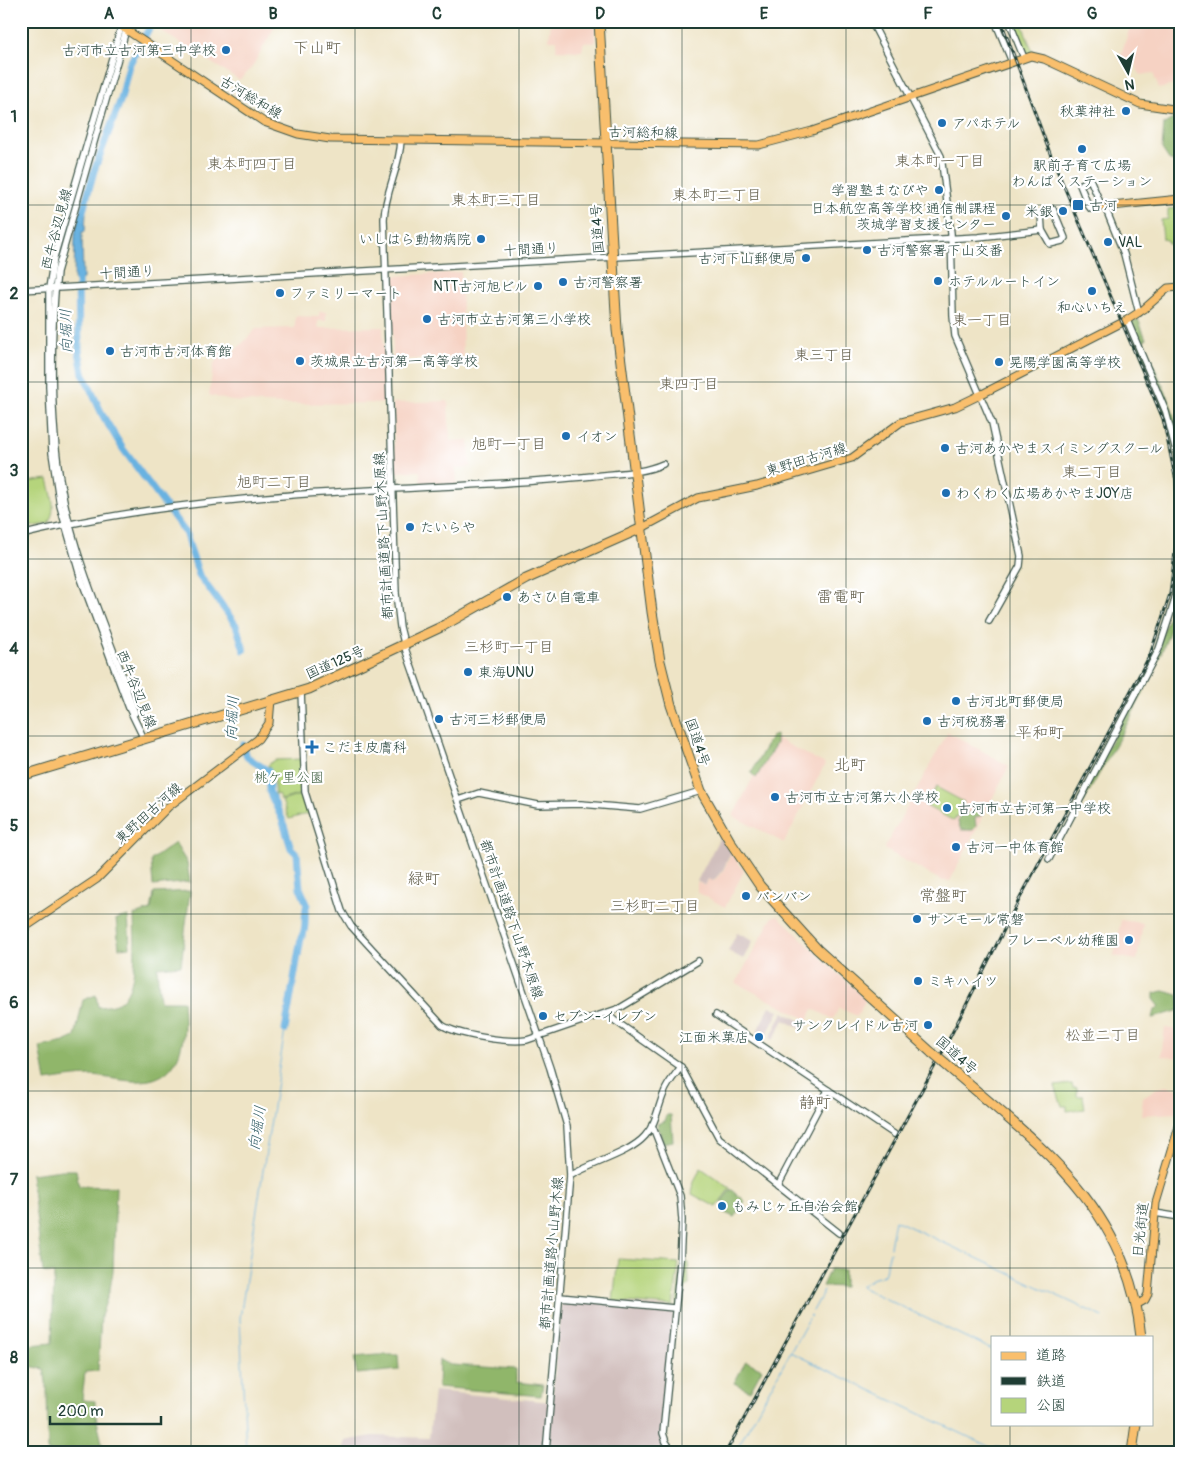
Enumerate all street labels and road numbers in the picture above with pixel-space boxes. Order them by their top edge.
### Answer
street label: 古河総和線 [216,72,285,123]
street label: 古河総和線 [608,123,678,142]
street label: 西牛谷辺見線 [37,186,76,272]
street label: 国道4号 [587,203,608,255]
street label: 十間通り [503,240,559,259]
street label: 十間通り [99,263,155,282]
street label: 東野田古河線 [763,439,849,480]
street label: 都市計画道路下山野木原線 [371,452,396,620]
street label: 国道125号 [303,642,367,683]
street label: 西牛谷辺見線 [113,647,160,731]
street label: 国道4号 [681,716,714,769]
street label: 東野田古河線 [111,779,185,848]
street label: 都市計画道路下山野木原線 [476,837,547,1001]
street label: 国道4号 [932,1033,981,1078]
street label: 都市計画道路小山野木線 [536,1176,567,1330]
street label: 日光街道 [1129,1201,1152,1259]

